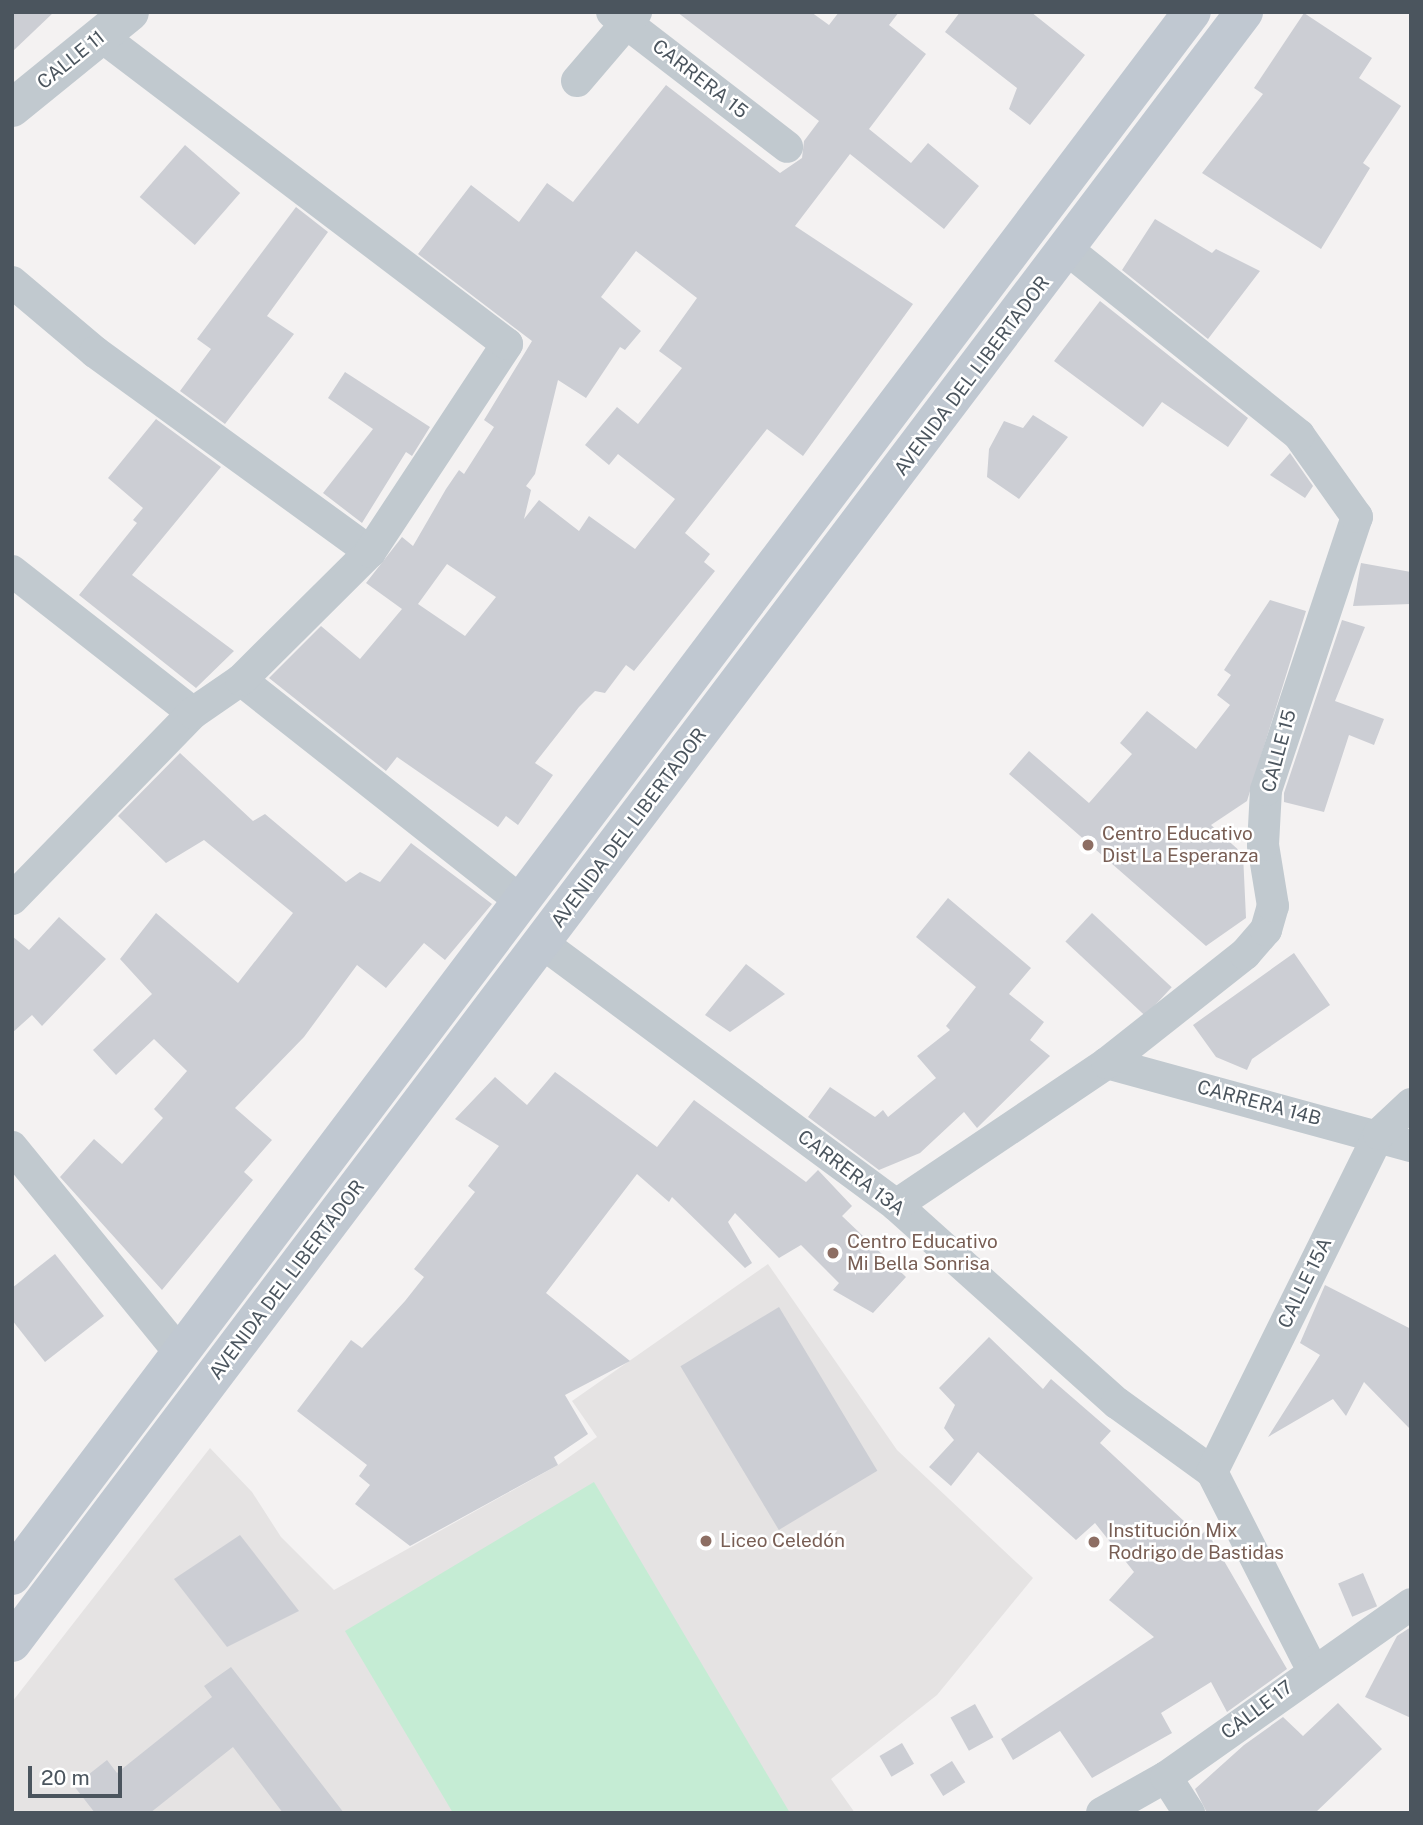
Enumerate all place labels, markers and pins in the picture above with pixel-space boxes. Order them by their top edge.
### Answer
place label: Centro Educativo Dist La Esperanza [1102,823,1259,867]
marker: Centro Educativo Dist La Esperanza [1080,837,1096,853]
place label: Centro Educativo Mi Bella Sonrisa [847,1231,998,1275]
marker: Centro Educativo Mi Bella Sonrisa [825,1245,841,1261]
place label: Institución Mix Rodrigo de Bastidas [1108,1520,1284,1564]
place label: Liceo Celedón [720,1530,845,1552]
marker: Liceo Celedón [698,1533,714,1549]
marker: Institución Mix Rodrigo de Bastidas [1086,1534,1102,1550]

